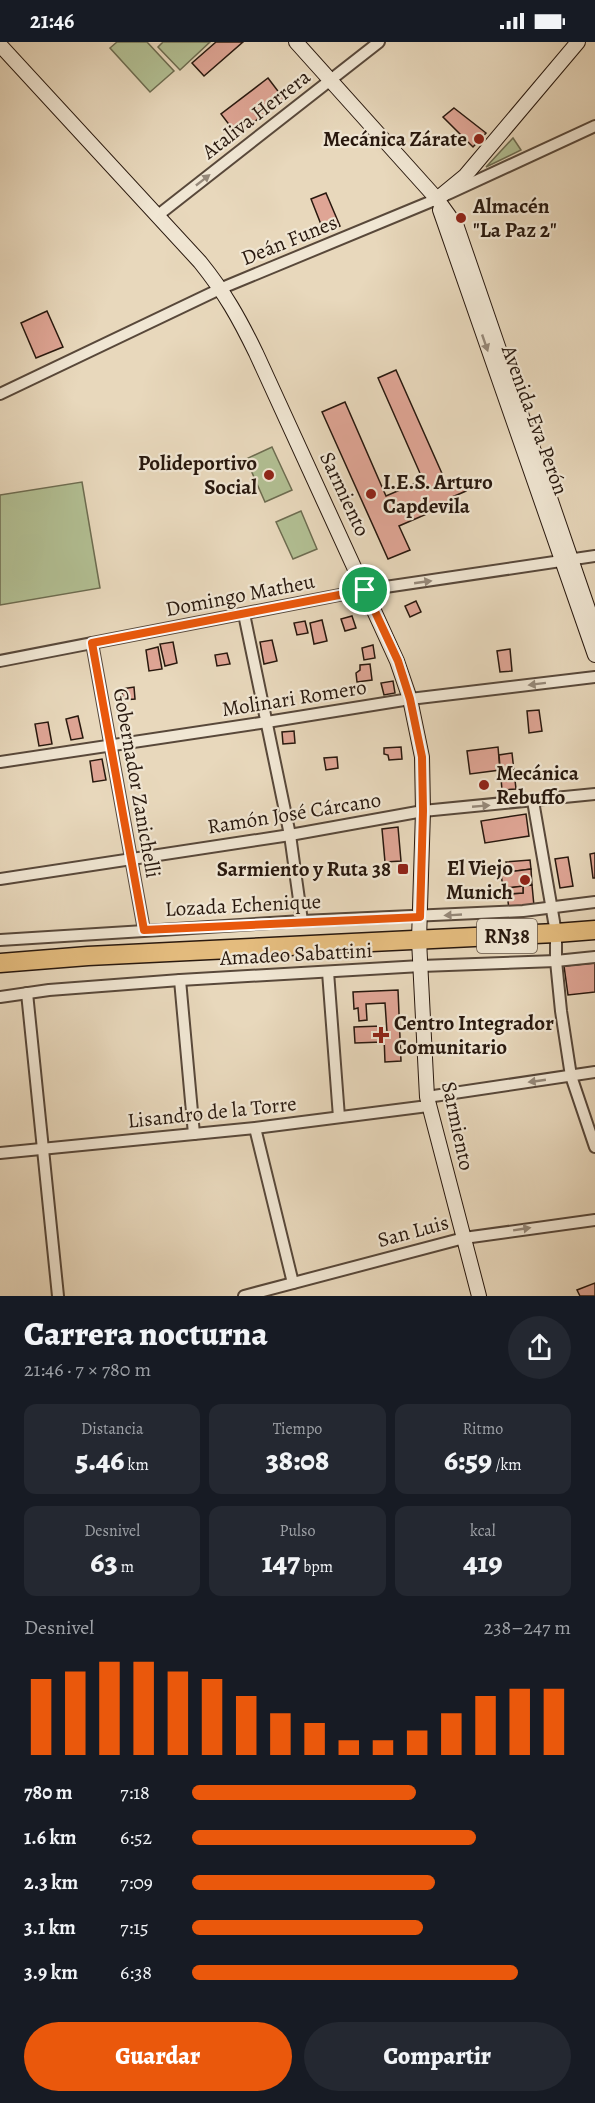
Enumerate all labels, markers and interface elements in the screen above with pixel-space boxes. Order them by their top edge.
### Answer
text: 21:46 [30,6,74,36]
street label: Ataliva Herrera [195,63,316,166]
place label: Mecánica Zárate [323,125,467,153]
marker: Mecánica Zárate [472,132,486,146]
one-way arrow [195,173,211,186]
place label: Almacén "La Paz 2" [472,192,557,244]
street label: Deán Funes [237,208,341,272]
marker: Almacén "La Paz 2" [454,211,468,225]
one-way arrow [481,334,491,352]
street label: Avenida Eva Perón [495,340,575,499]
street label: Sarmiento [313,447,377,541]
place label: Polideportivo Social [138,449,257,501]
marker: Polideportivo Social [262,468,276,482]
place label: I.E.S. Arturo Capdevila [383,468,493,520]
marker: I.E.S. Arturo Capdevila [364,487,378,501]
pin [339,564,390,615]
street label: Domingo Matheu [163,567,318,623]
icon: arrive [348,573,381,606]
one-way arrow [414,577,433,587]
street label: Molinari Romero [220,673,368,723]
one-way arrow [527,679,546,688]
street label: Gobernador Zanichelli [107,686,167,880]
place label: Mecánica Rebuffo [496,759,580,811]
marker: Mecánica Rebuffo [477,778,491,792]
street label: Ramón José Cárcano [205,785,383,841]
one-way arrow [472,801,491,811]
place label: El Viejo Munich [446,854,513,906]
place label: Sarmiento y Ruta 38 [217,855,391,883]
marker: Sarmiento y Ruta 38 [396,862,410,876]
marker: El Viejo Munich [518,873,532,887]
street label: Lozada Echenique [164,887,322,923]
one-way arrow [444,911,463,920]
road number: RN38 [477,919,537,953]
street label: Amadeo Sabattini [218,936,373,972]
place label: Centro Integrador Comunitario [394,1009,554,1061]
marker: Centro Integrador Comunitario [372,1026,390,1044]
one-way arrow [528,1076,547,1085]
street label: Sarmiento [435,1079,481,1173]
street label: Lisandro de la Torre [126,1089,298,1135]
street label: San Luis [374,1208,452,1254]
one-way arrow [513,1224,532,1233]
text: Carrera nocturna [24,1311,268,1356]
button: share [508,1316,571,1379]
text: 21:46 · 7 × 780 m [24,1356,151,1383]
text: Distancia [81,1418,143,1440]
text: Tiempo [273,1418,322,1440]
text: Ritmo [462,1418,503,1440]
text: 5.46 [75,1440,124,1480]
text: 38:08 [266,1440,329,1480]
text: 6:59 [444,1440,492,1480]
text: km [124,1454,149,1476]
text: /km [492,1454,522,1476]
text: Desnivel [84,1520,140,1542]
text: Pulso [280,1520,315,1542]
text: kcal [470,1520,496,1542]
text: 63 [90,1542,118,1582]
text: 147 [262,1542,300,1582]
text: 419 [463,1542,503,1582]
text: m [118,1556,134,1578]
text: bpm [300,1556,333,1578]
text: Desnivel [24,1614,94,1641]
text: 238–247 m [484,1614,571,1641]
text: 780 m [24,1779,72,1806]
text: 7:18 [120,1779,150,1806]
text: 1.6 km [24,1824,77,1851]
text: 6:52 [120,1824,152,1851]
text: 2.3 km [24,1869,78,1896]
text: 7:09 [120,1869,153,1896]
text: 3.1 km [24,1914,76,1941]
text: 7:15 [120,1914,149,1941]
text: 3.9 km [24,1959,78,1986]
text: 6:38 [120,1959,152,1986]
button: Guardar [24,2022,292,2091]
button: Compartir [304,2022,571,2091]

